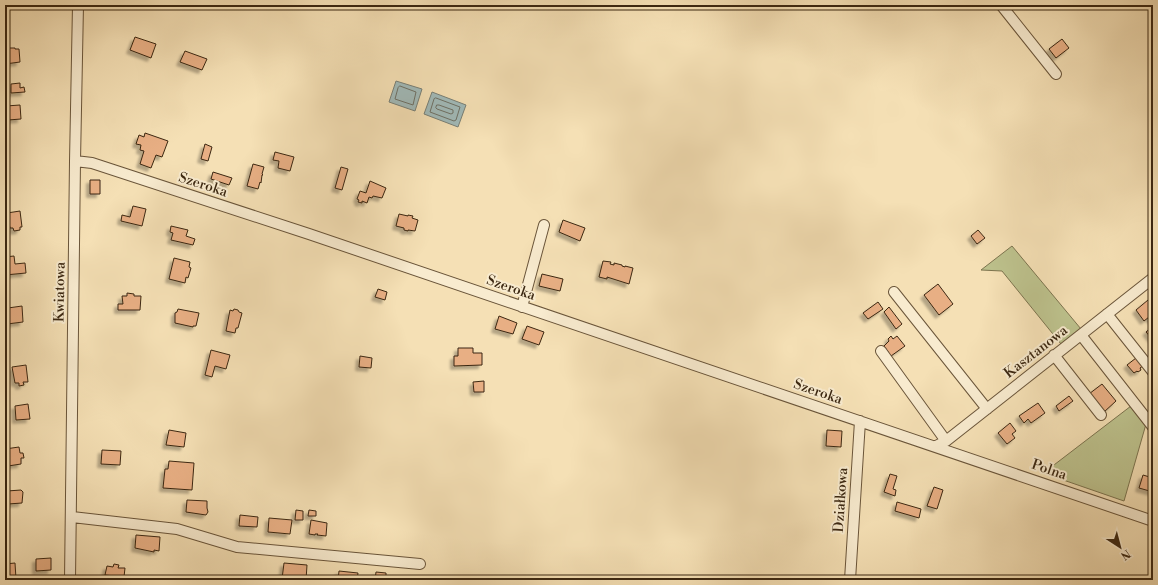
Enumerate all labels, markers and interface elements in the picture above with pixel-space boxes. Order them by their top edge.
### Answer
street label: Szeroka [176,169,231,202]
street label: Kwiatowa [50,261,70,322]
street label: Szeroka [484,271,539,305]
street label: Kasztanowa [1001,321,1072,382]
street label: Szeroka [791,375,846,409]
street label: Polna [1029,456,1070,485]
street label: Działkowa [830,466,852,533]
north arrow [1100,527,1140,567]
text: N [1117,546,1133,563]

